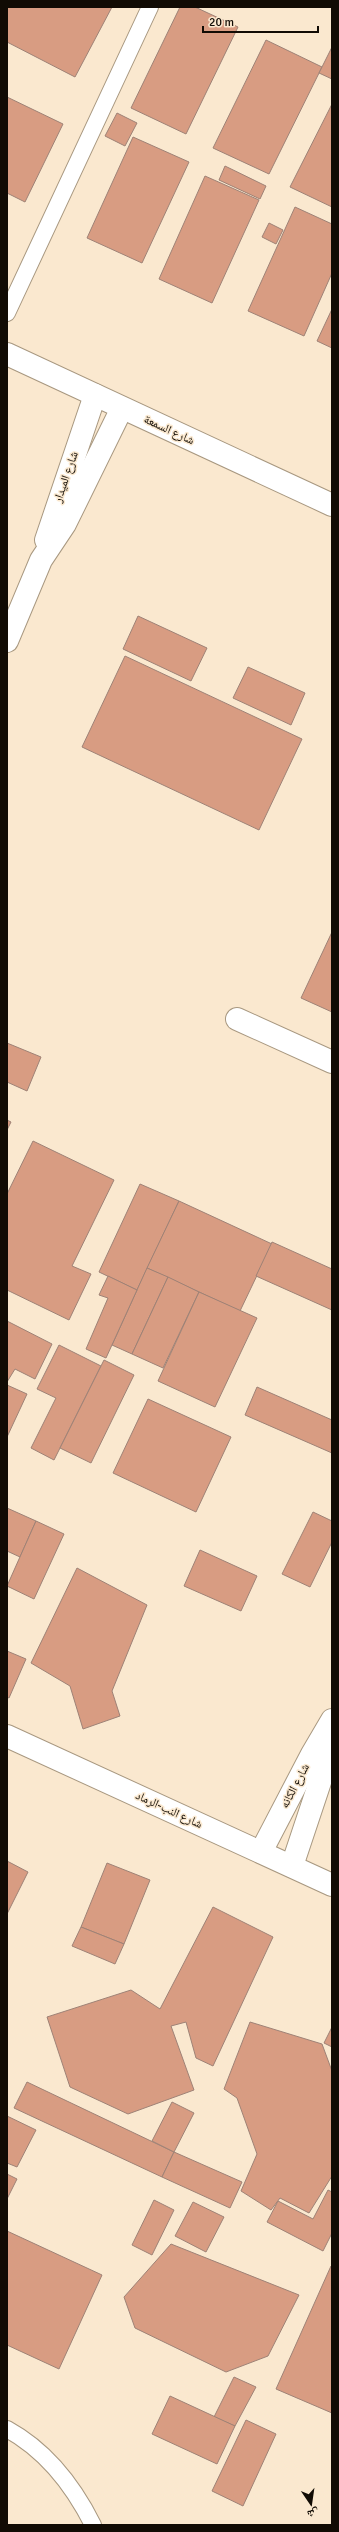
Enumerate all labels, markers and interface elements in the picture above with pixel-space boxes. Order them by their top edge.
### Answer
scale bar [203,8,318,34]
text: 20 m [209,15,234,30]
street label: شارع السمعة [141,412,197,448]
street label: شارع الميدار [50,449,82,506]
street label: شارع الكانه [277,1761,313,1811]
street label: شارع النب-الرماد [133,1788,205,1832]
north arrow [291,2484,331,2524]
text: ش [305,2505,320,2521]

